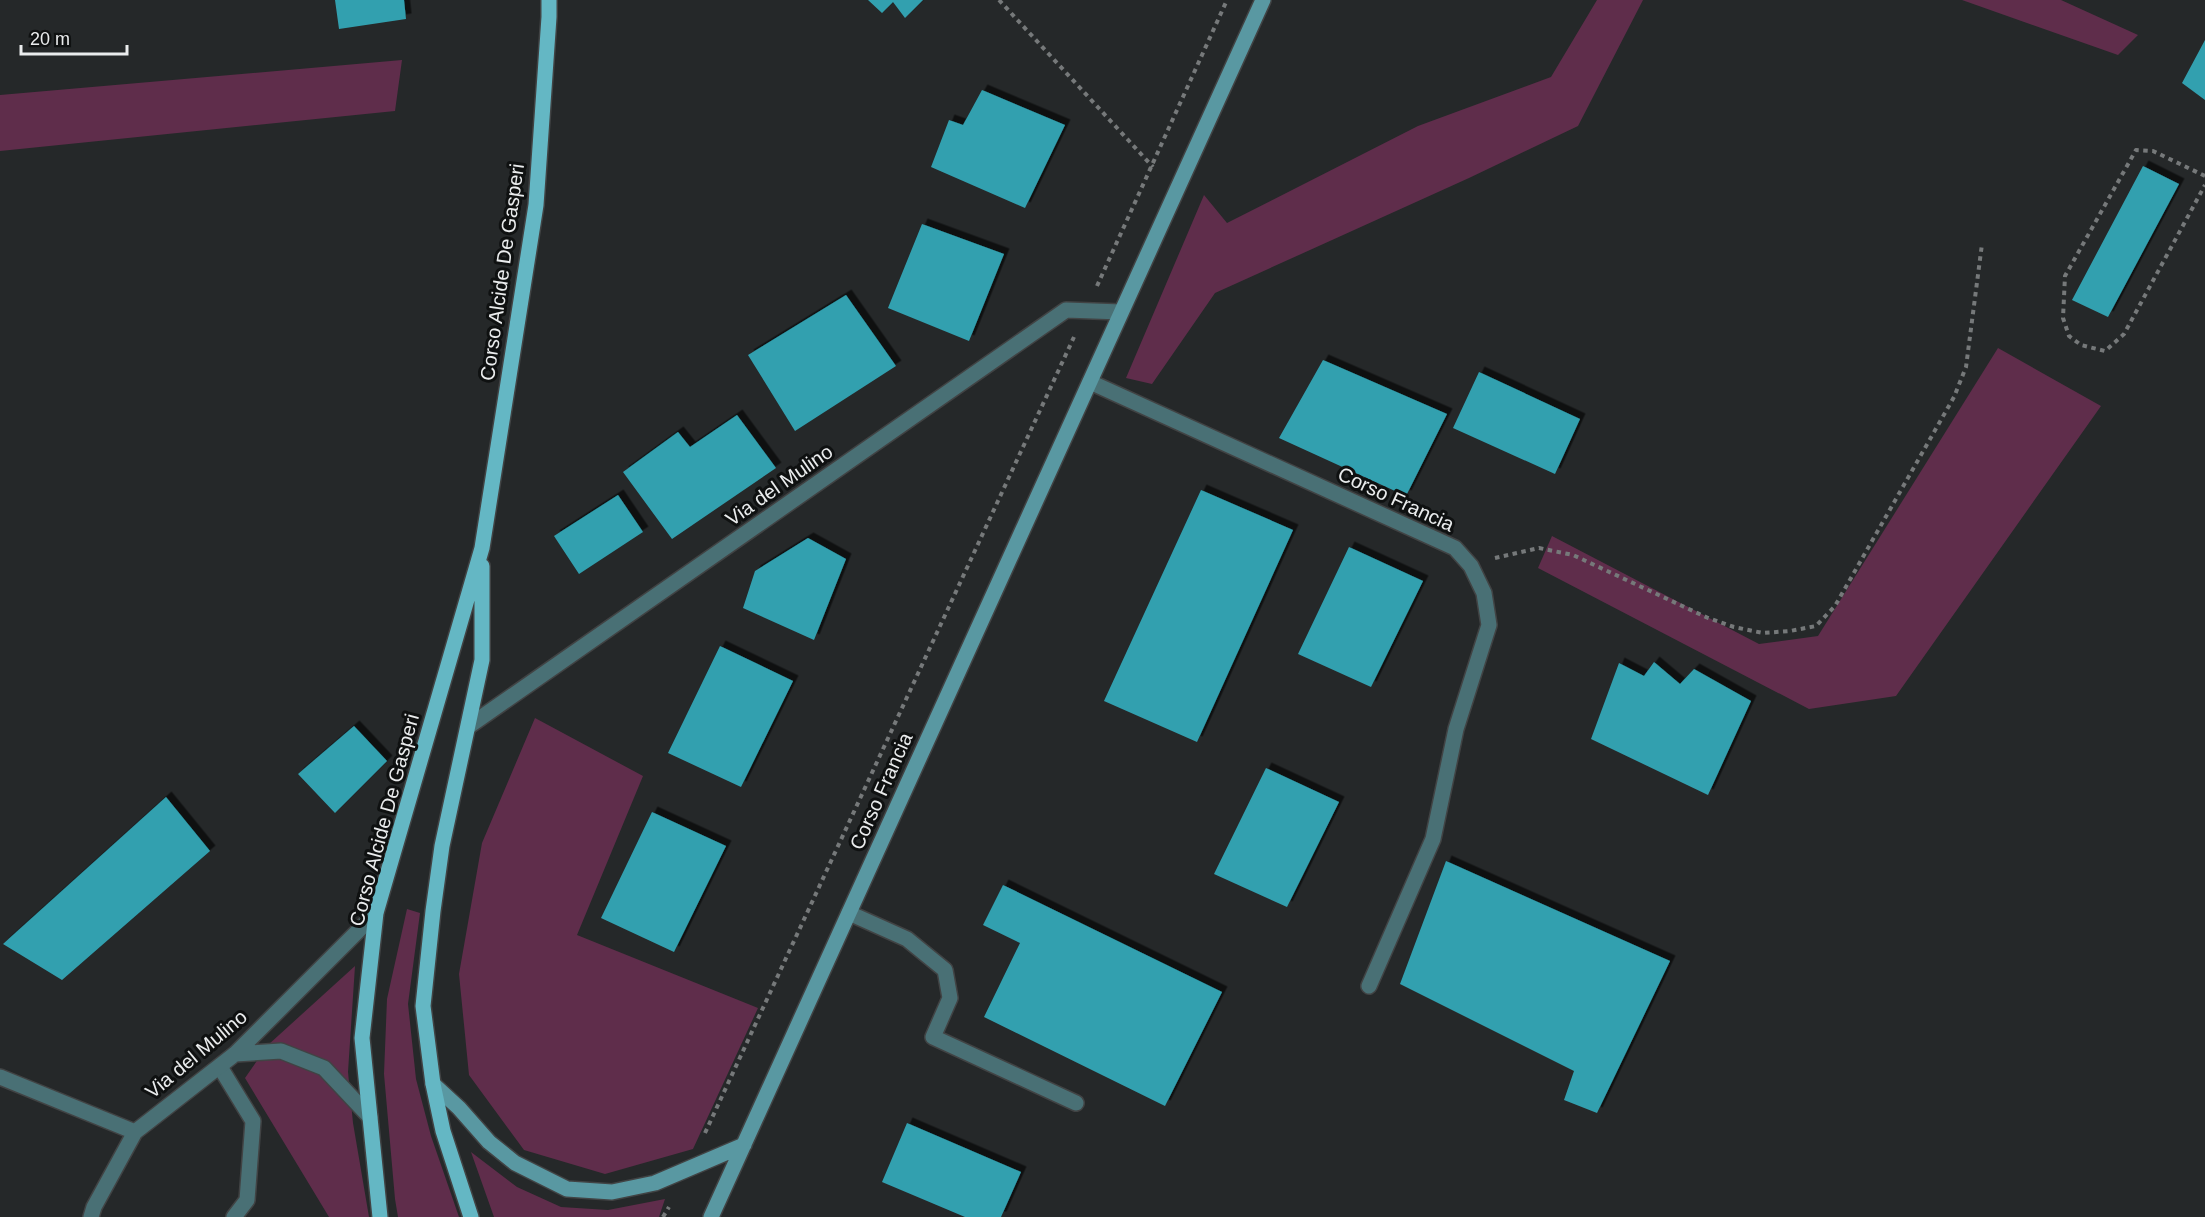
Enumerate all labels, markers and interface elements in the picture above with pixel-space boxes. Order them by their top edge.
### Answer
scale bar [21,18,128,56]
text: 20 m [30,29,70,49]
street label: Corso Alcide De Gasperi [476,162,528,382]
street label: Via del Mulino [721,440,837,530]
street label: Corso Francia [1334,462,1458,536]
street label: Corso Alcide De Gasperi [345,711,423,929]
street label: Corso Francia [845,728,917,853]
street label: Via del Mulino [141,1005,251,1103]

